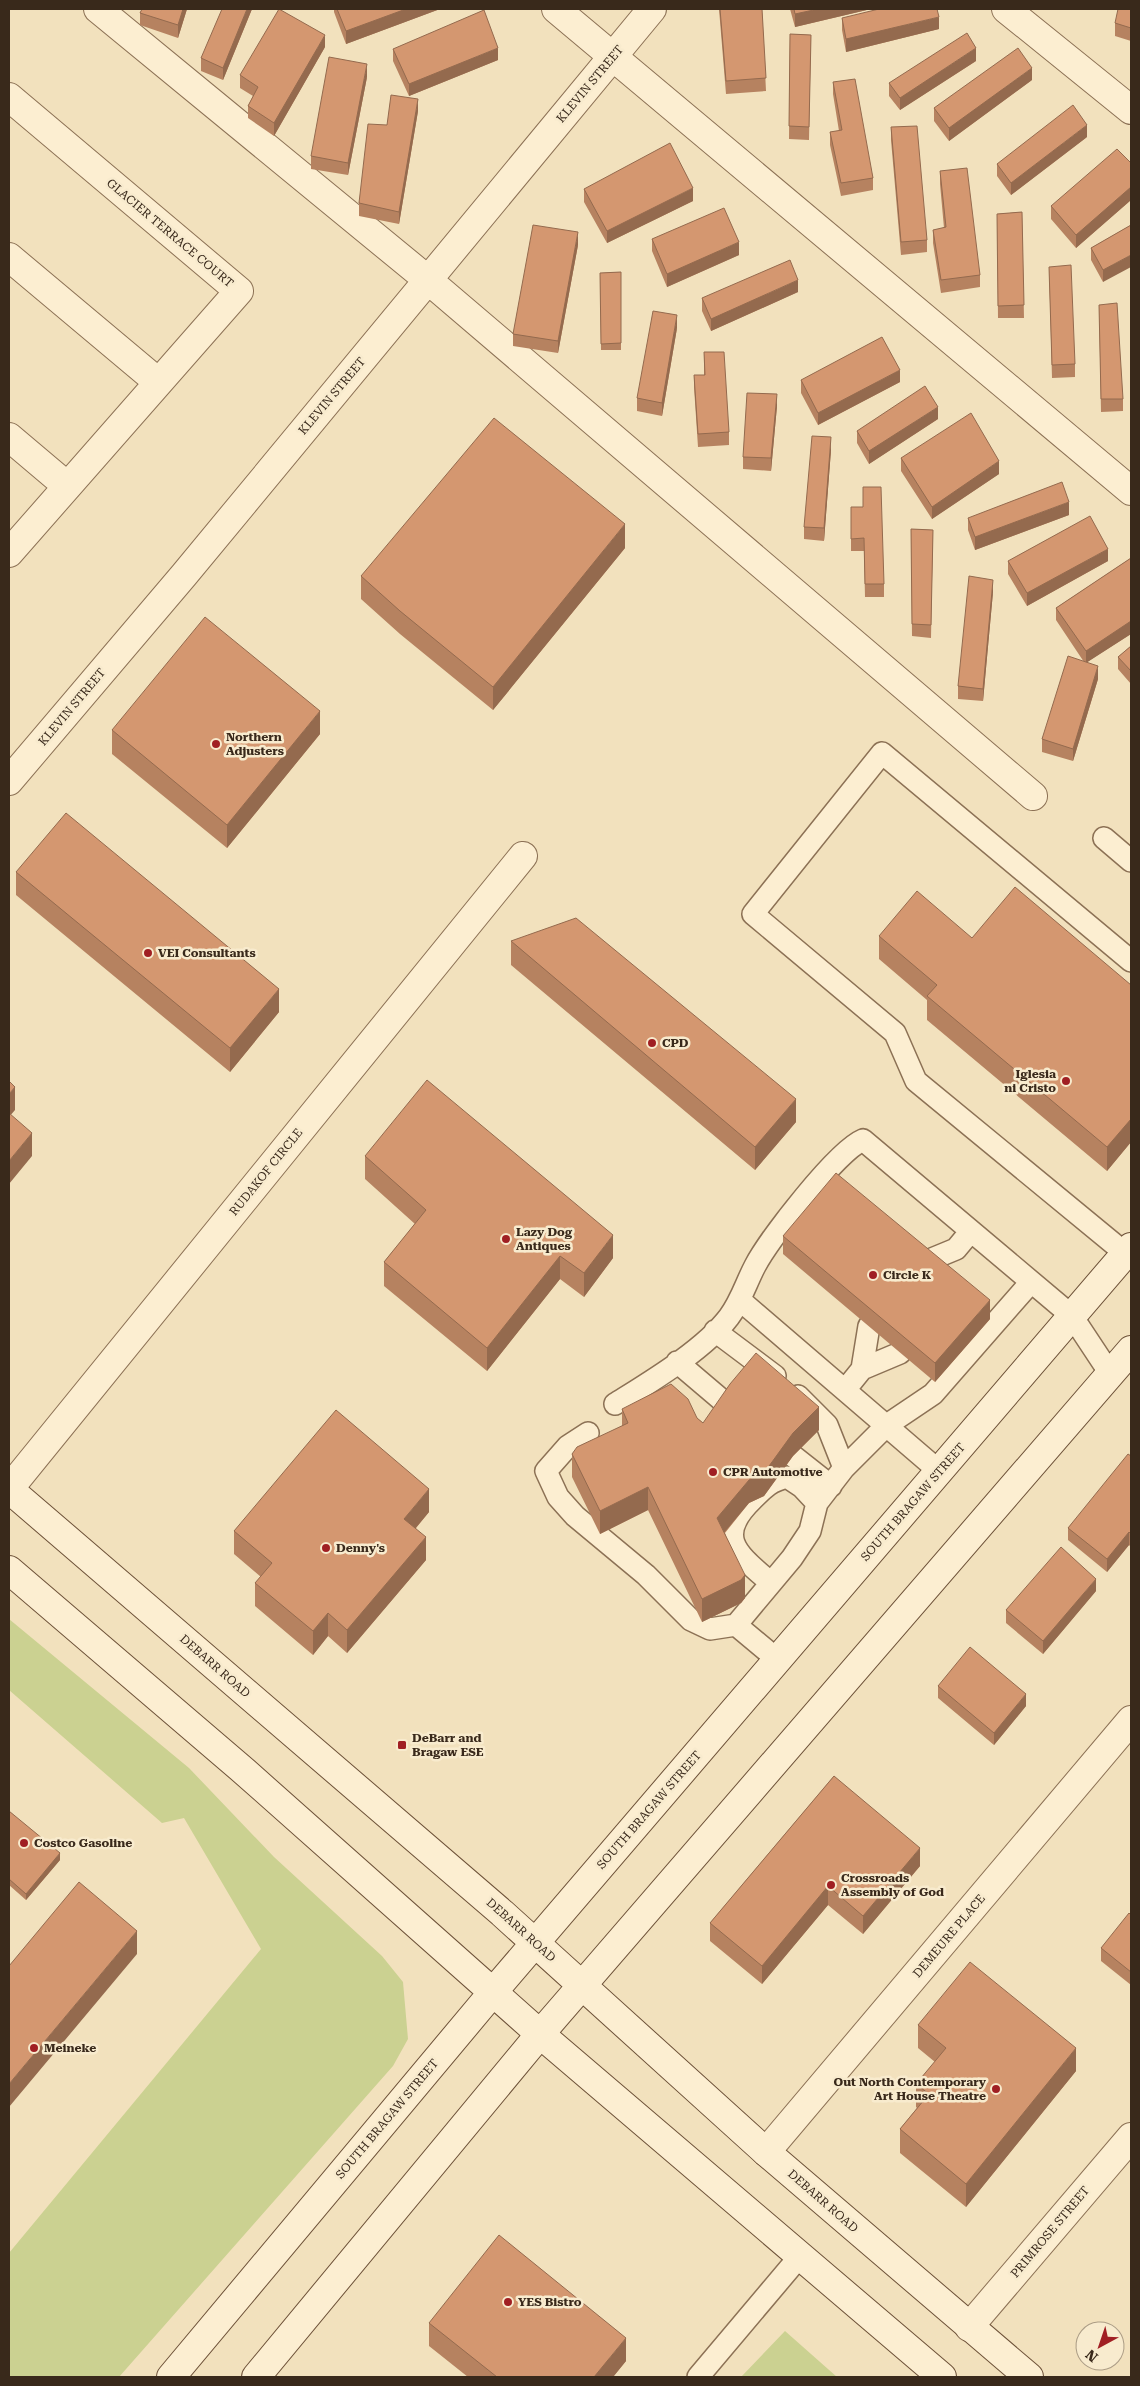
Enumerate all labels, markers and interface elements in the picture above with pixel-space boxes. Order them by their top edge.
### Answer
street label: KLEVIN STREET [554,43,626,125]
street label: GLACIER TERRACE COURT [104,176,236,290]
street label: KLEVIN STREET [296,355,368,437]
street label: KLEVIN STREET [36,666,108,748]
place label: Northern Adjusters [226,730,284,758]
marker: Northern Adjusters [210,738,222,750]
place label: VEI Consultants [158,946,256,960]
marker: VEI Consultants [142,947,154,959]
place label: CPD [662,1036,689,1050]
marker: CPD [646,1037,658,1049]
place label: Iglesia ni Cristo [1004,1067,1056,1095]
marker: Iglesia ni Cristo [1060,1075,1072,1087]
street label: RUDAKOF CIRCLE [226,1126,306,1218]
place label: Lazy Dog Antiques [516,1225,573,1253]
marker: Lazy Dog Antiques [500,1233,512,1245]
place label: Circle K [883,1268,932,1282]
marker: Circle K [867,1269,879,1281]
street label: SOUTH BRAGAW STREET [858,1440,968,1564]
place label: CPR Automotive [723,1465,823,1479]
marker: CPR Automotive [707,1466,719,1478]
place label: Denny's [336,1541,385,1555]
marker: Denny's [320,1542,332,1554]
street label: DEBARR ROAD [177,1632,253,1700]
place label: DeBarr and Bragaw ESE [412,1731,484,1759]
marker: DeBarr and Bragaw ESE [396,1739,408,1751]
street label: SOUTH BRAGAW STREET [594,1748,704,1872]
place label: Costco Gasoline [34,1836,132,1850]
marker: Costco Gasoline [18,1837,30,1849]
place label: Crossroads Assembly of God [841,1871,944,1899]
marker: Crossroads Assembly of God [825,1879,837,1891]
street label: DEMEURE PLACE [910,1892,988,1980]
street label: DEBARR ROAD [484,1895,558,1965]
place label: Meineke [44,2041,96,2055]
marker: Meineke [28,2042,40,2054]
street label: SOUTH BRAGAW STREET [333,2056,441,2182]
place label: Out North Contemporary Art House Theatre [833,2075,987,2103]
marker: Out North Contemporary Art House Theatre [990,2083,1002,2095]
street label: DEBARR ROAD [785,2167,861,2235]
street label: PRIMROSE STREET [1008,2184,1092,2280]
place label: YES Bistro [518,2295,582,2309]
marker: YES Bistro [502,2296,514,2308]
north arrow [1075,2321,1125,2371]
text: N [1082,2346,1101,2366]

